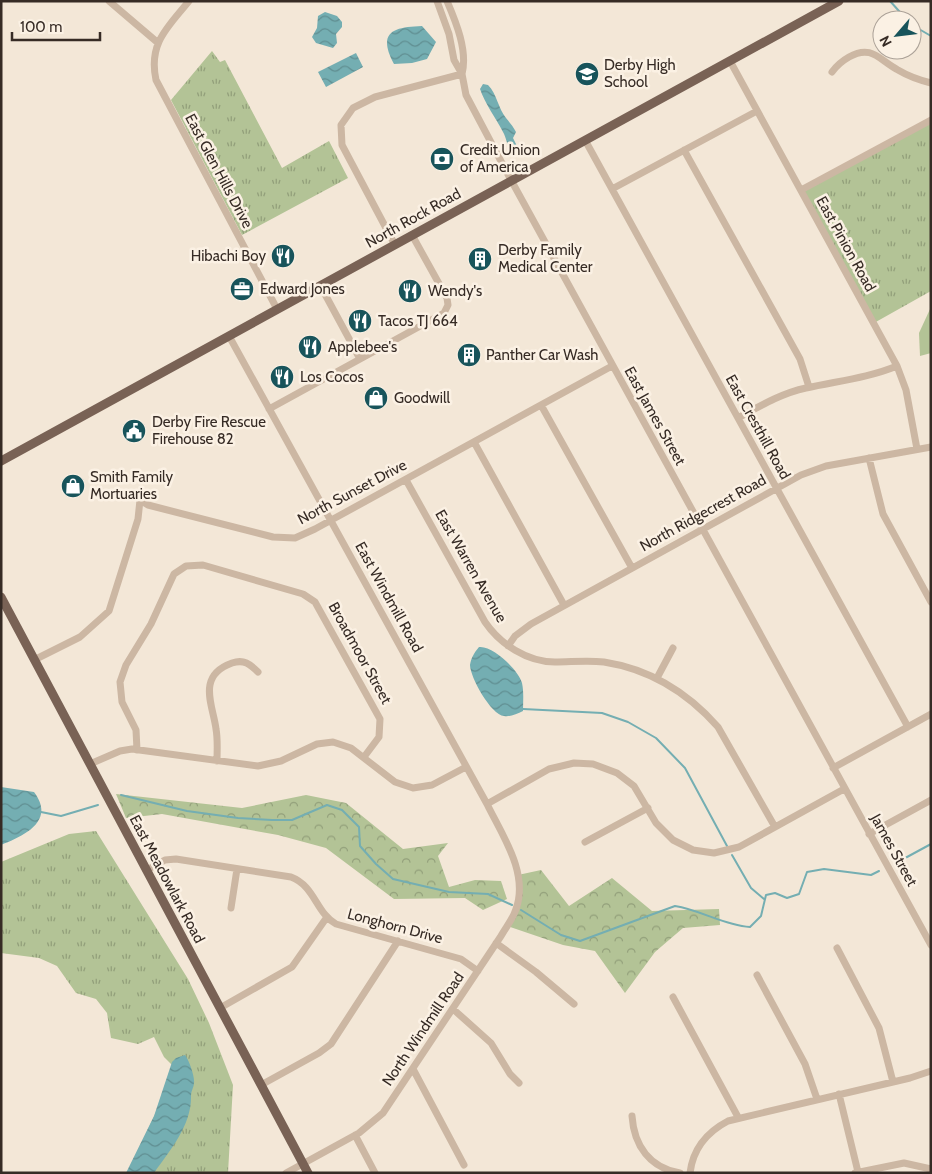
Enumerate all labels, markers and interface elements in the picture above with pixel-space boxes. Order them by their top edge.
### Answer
scale bar [12,10,100,42]
north arrow [872,10,922,60]
text: 100 m [20,18,62,36]
text: N [875,33,896,50]
place label: Derby High School [604,56,676,91]
school or university icon: Derby High School [574,61,600,87]
street label: East Glen Hills Drive [181,111,257,232]
place label: Credit Union of America [460,141,540,176]
bank icon: Credit Union of America [429,146,455,172]
street label: North Rock Road [362,184,464,252]
street label: East Pinion Road [812,193,880,295]
place label: Derby Family Medical Center [498,241,593,276]
restaurant icon: Hibachi Boy [270,243,296,269]
building icon: Derby Family Medical Center [467,246,493,272]
place label: Hibachi Boy [191,247,266,265]
office icon: Edward Jones [229,276,255,302]
restaurant icon: Wendy's [397,278,423,304]
place label: Edward Jones [260,280,345,298]
place label: Wendy's [428,282,482,300]
restaurant icon: Tacos TJ 664 [347,308,373,334]
place label: Tacos TJ 664 [378,312,458,330]
restaurant icon: Applebee's [297,334,323,360]
place label: Applebee's [328,338,397,356]
building icon: Panther Car Wash [456,342,482,368]
place label: Panther Car Wash [486,346,599,364]
restaurant icon: Los Cocos [269,364,295,390]
street label: East James Street [620,364,690,468]
place label: Los Cocos [300,368,364,386]
street label: East Cresthill Road [722,371,794,483]
shop icon: Goodwill [363,385,389,411]
place label: Goodwill [394,389,450,407]
place label: Derby Fire Rescue Firehouse 82 [152,413,266,448]
public building icon: Derby Fire Rescue Firehouse 82 [121,418,147,444]
street label: North Sunset Drive [294,456,410,528]
place label: Smith Family Mortuaries [90,468,174,503]
street label: North Ridgecrest Road [637,471,769,555]
shop icon: Smith Family Mortuaries [60,473,86,499]
street label: East Warren Avenue [431,506,511,626]
street label: East Windmill Road [351,539,427,655]
street label: Broadmoor Street [325,599,395,707]
street label: James Street [866,810,921,889]
street label: East Meadowlark Road [126,812,208,946]
street label: Longhorn Drive [345,905,445,947]
street label: North Windmill Road [378,969,468,1089]

